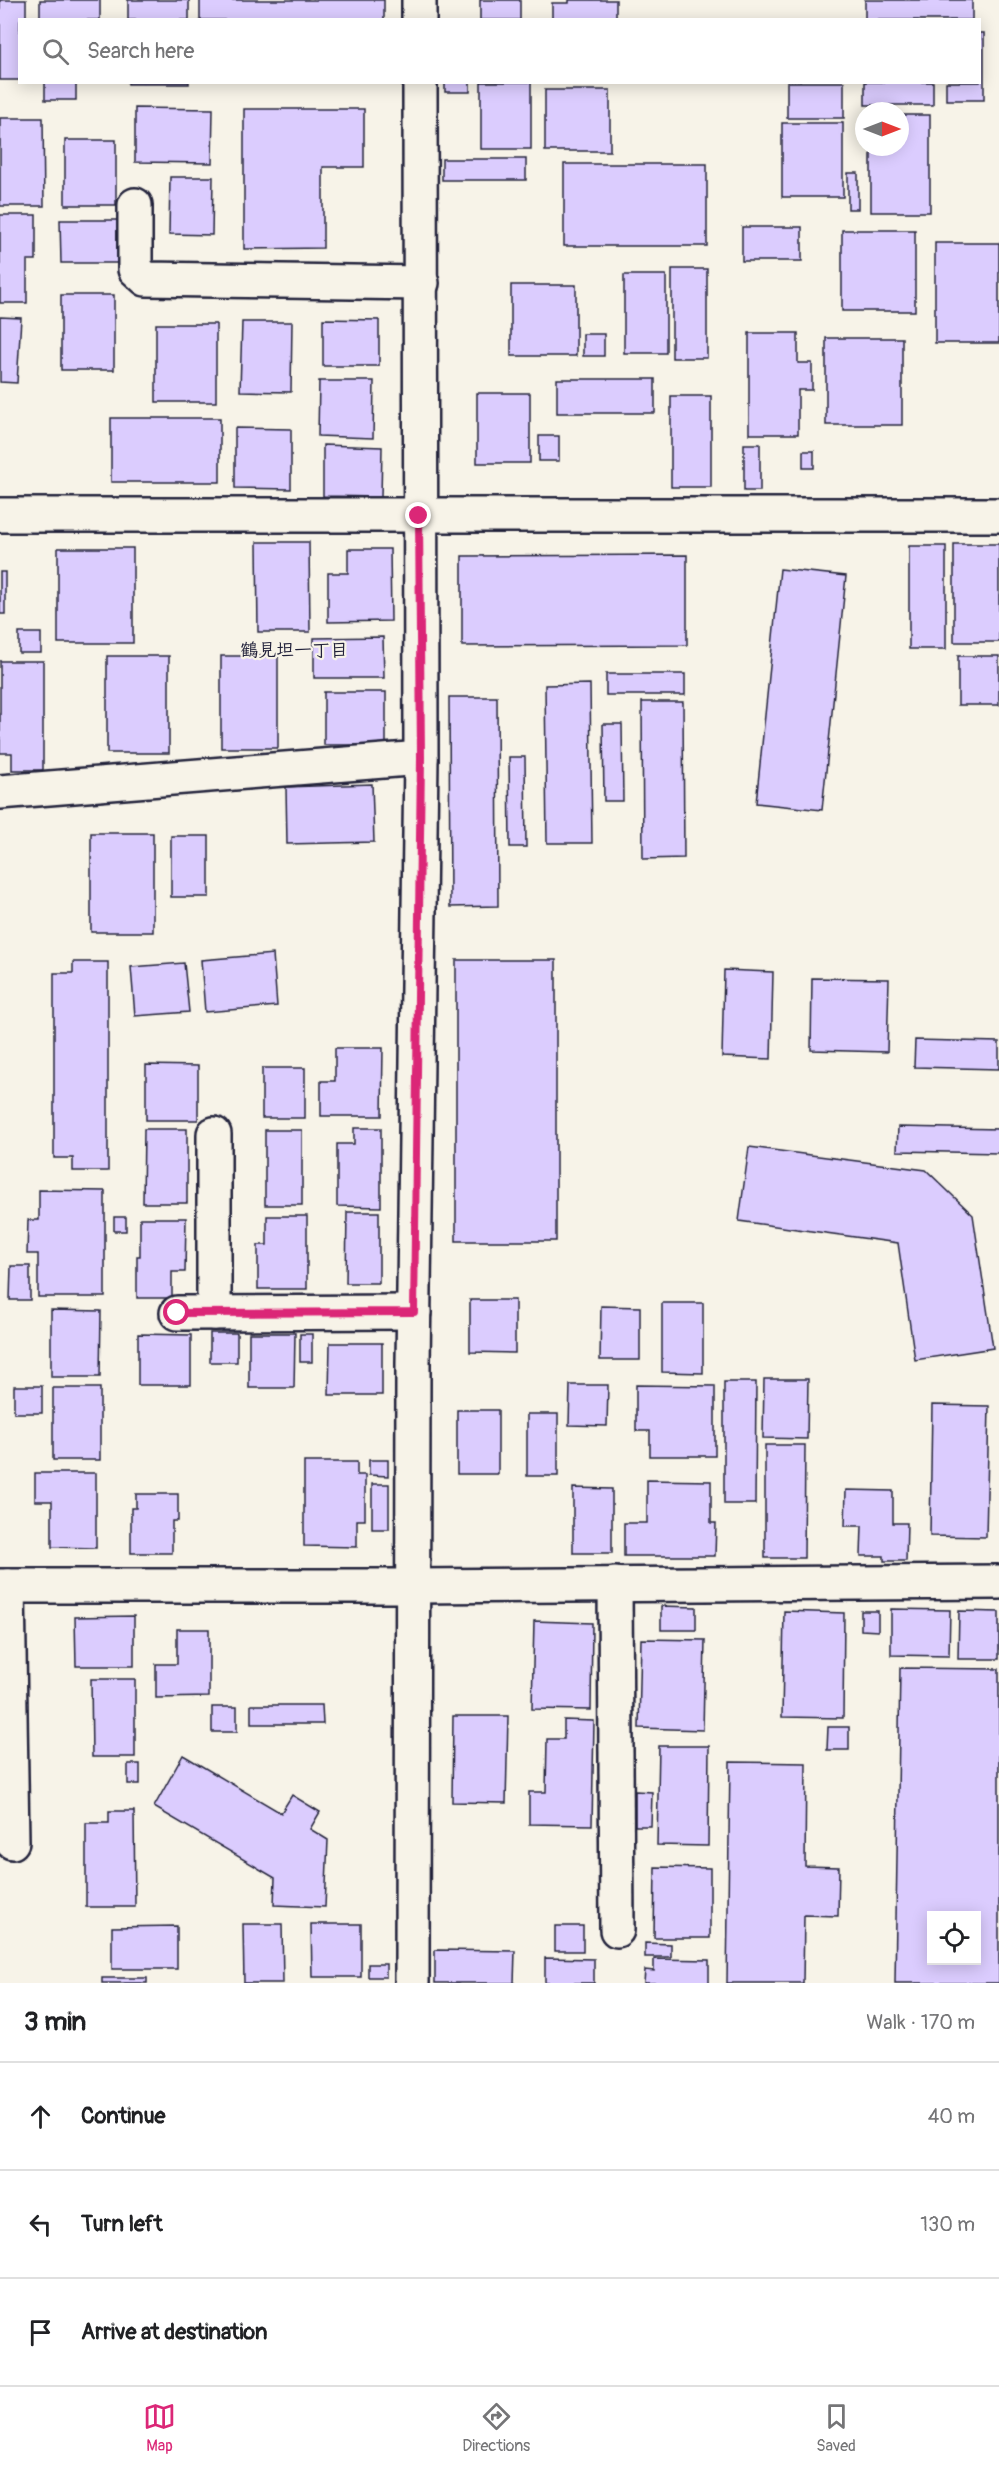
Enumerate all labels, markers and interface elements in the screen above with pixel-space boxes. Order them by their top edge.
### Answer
search box [18,18,981,84]
icon: search [39,35,72,68]
text: Search here [87,37,194,65]
north arrow [855,102,909,156]
route end [405,502,431,528]
district label: 鶴見坦一丁目 [240,639,348,662]
route start [163,1299,189,1325]
map controls [927,1911,981,1965]
button: locate [927,1911,981,1965]
text: 3 min [24,2006,86,2038]
text: Walk · 170 m [866,2010,975,2035]
icon: ahead [24,2100,57,2133]
text: Continue [81,2102,165,2130]
text: 40 m [928,2104,975,2129]
icon: left [24,2208,57,2241]
text: Turn left [81,2210,163,2238]
text: 130 m [920,2212,975,2237]
icon: arrive [24,2316,57,2349]
text: Arrive at destination [81,2318,267,2346]
tab: Map [143,2400,176,2456]
tab: Directions [462,2400,530,2456]
tab: Saved [816,2400,856,2456]

